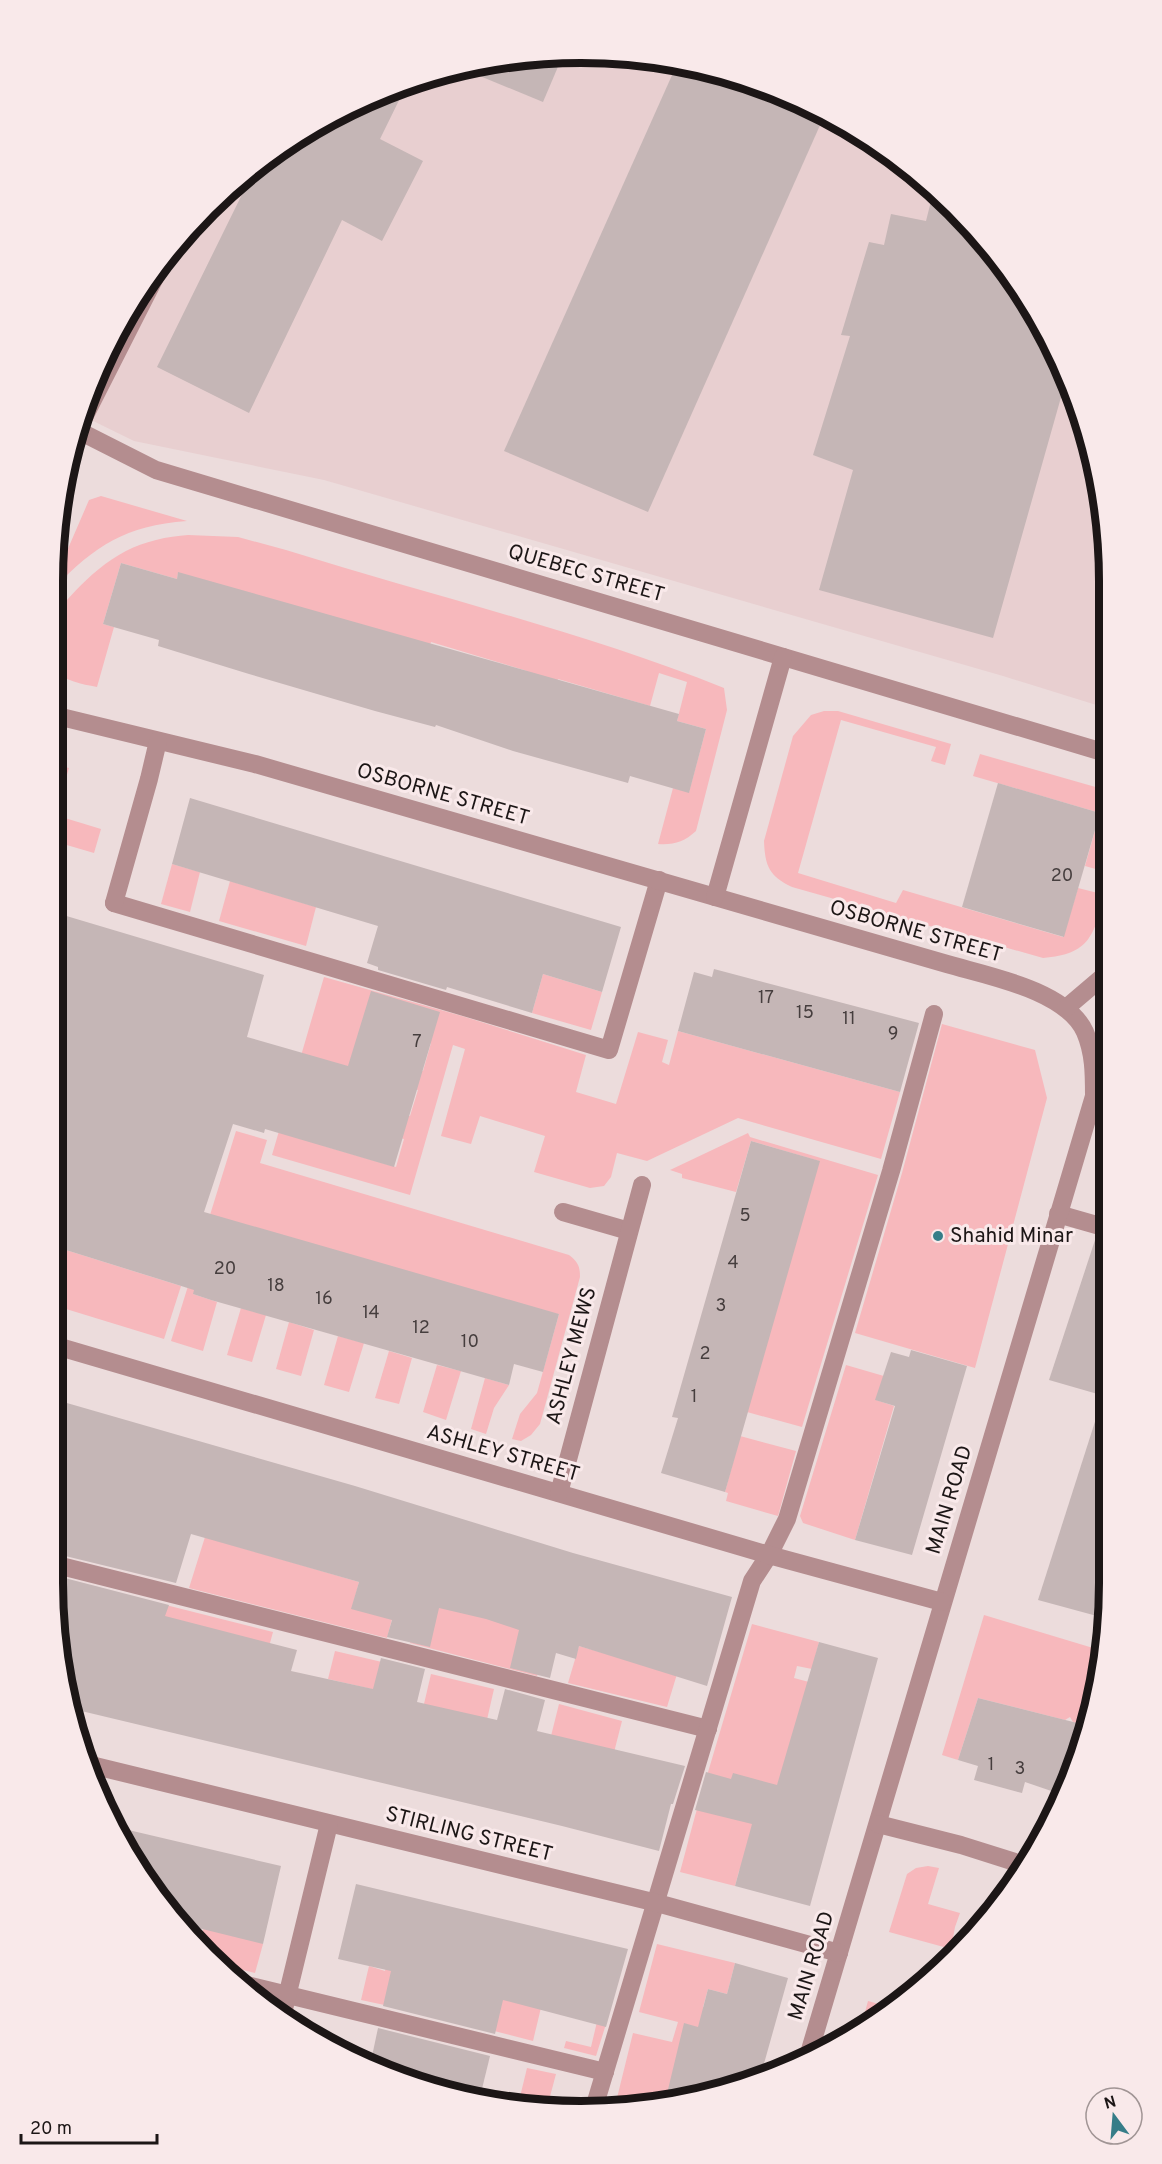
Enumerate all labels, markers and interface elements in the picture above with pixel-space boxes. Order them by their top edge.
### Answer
street label: QUEBEC STREET [504,539,668,609]
street label: OSBORNE STREET [353,757,533,833]
house number: 20 [1051,865,1073,888]
street label: OSBORNE STREET [826,894,1006,970]
house number: 17 [758,987,774,1010]
house number: 15 [796,1002,814,1025]
house number: 11 [842,1008,856,1031]
house number: 9 [888,1023,898,1046]
house number: 7 [412,1031,422,1054]
house number: 5 [739,1205,751,1228]
place label: Shahid Minar [950,1223,1073,1250]
marker: Shahid Minar [931,1229,945,1243]
house number: 4 [727,1252,739,1275]
house number: 20 [214,1258,236,1281]
house number: 18 [267,1275,285,1298]
street label: ASHLEY MEWS [541,1284,603,1428]
house number: 16 [315,1288,333,1311]
house number: 3 [716,1295,726,1318]
house number: 14 [362,1302,380,1325]
house number: 12 [412,1317,430,1340]
house number: 10 [461,1331,479,1354]
house number: 2 [699,1343,711,1366]
house number: 1 [691,1386,697,1409]
street label: ASHLEY STREET [423,1419,583,1489]
street label: MAIN ROAD [921,1442,979,1558]
house number: 1 [988,1754,994,1777]
house number: 3 [1015,1758,1025,1781]
street label: STIRLING STREET [383,1801,555,1869]
street label: MAIN ROAD [783,1908,841,2024]
north arrow [1084,2086,1144,2146]
text: N [1102,2092,1119,2115]
scale bar [21,2107,158,2145]
text: 20 m [30,2118,72,2141]

